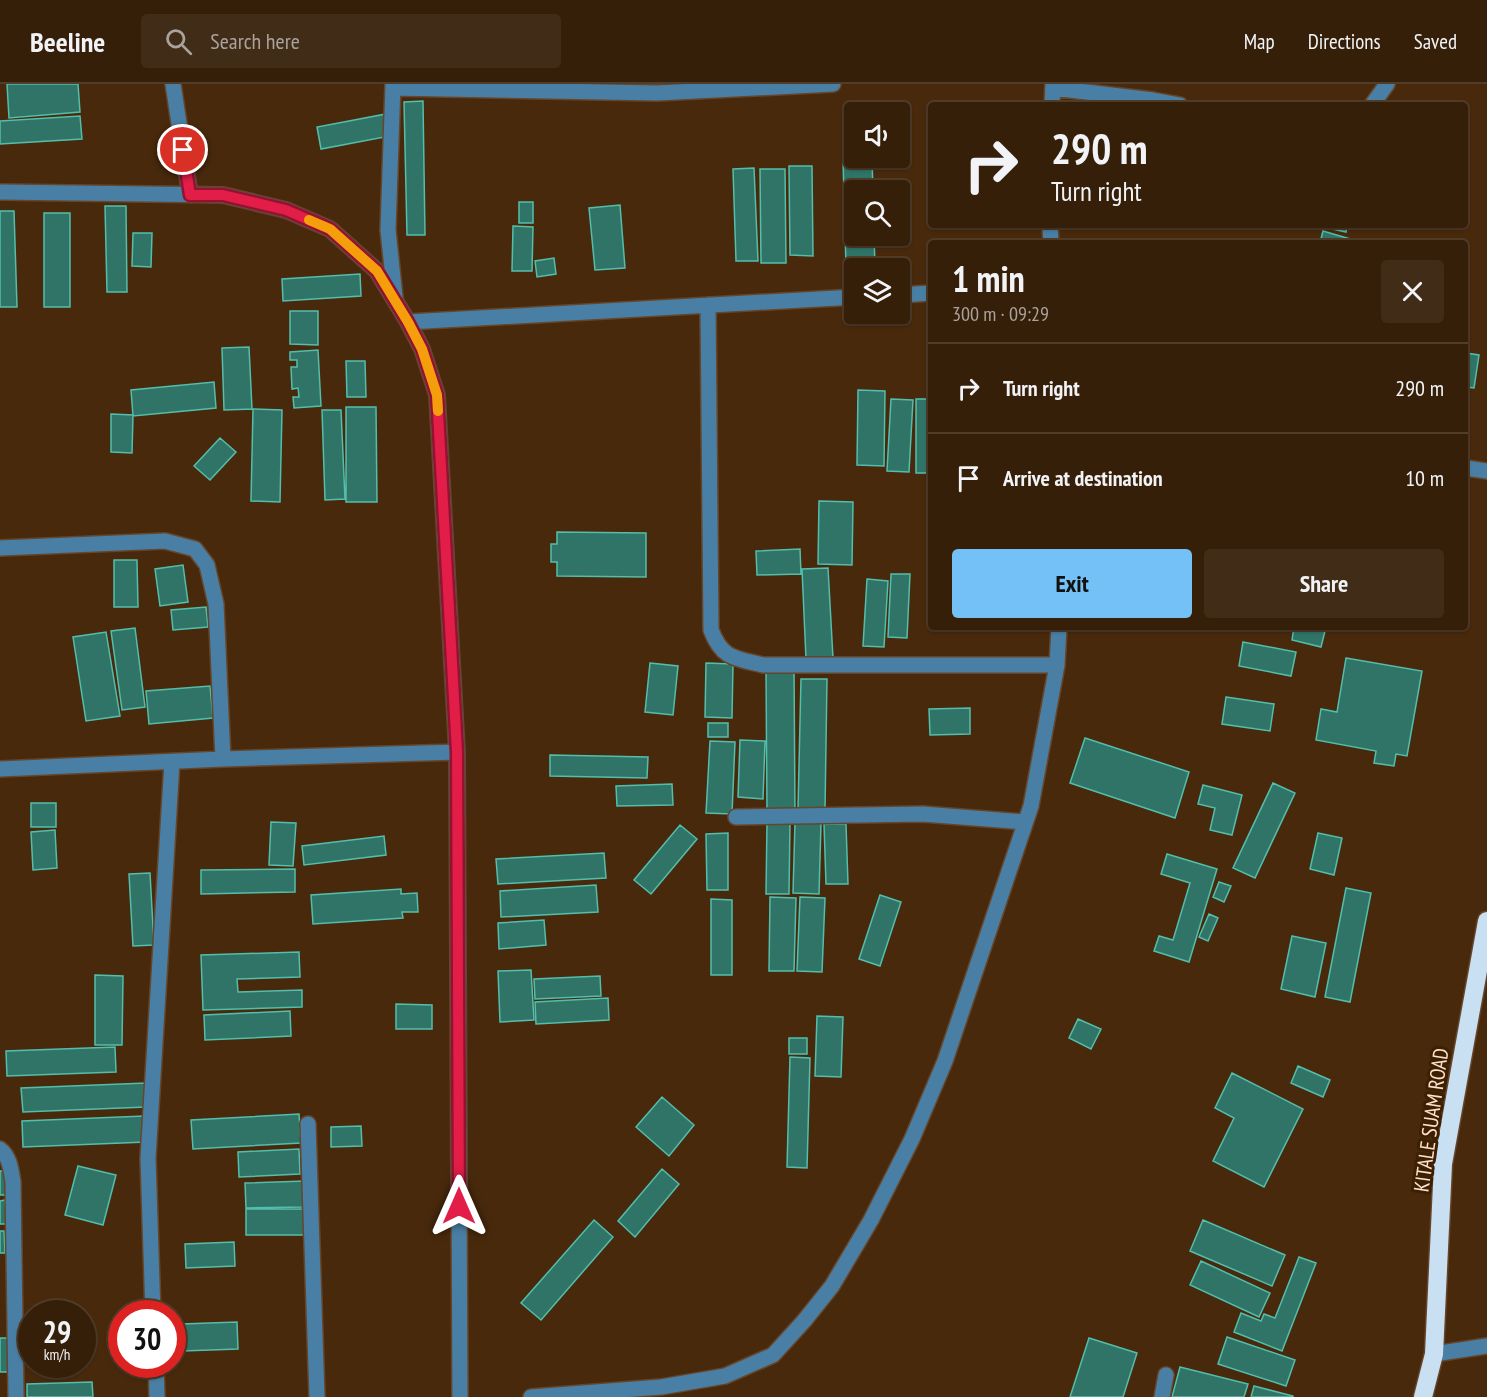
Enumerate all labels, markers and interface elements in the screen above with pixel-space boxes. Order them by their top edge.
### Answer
search box [141,14,561,68]
text: Beeline [30,23,105,60]
icon: search [162,25,195,58]
text: Search here [210,27,300,55]
text: Map [1244,28,1275,55]
text: Directions [1308,28,1381,55]
text: Saved [1414,28,1457,55]
map controls [844,102,910,324]
button: sound [844,102,910,168]
text: 290 m [1051,121,1148,176]
pin [157,124,208,175]
icon: right [952,126,1030,204]
icon: arrive [166,133,199,166]
text: Turn right [1051,174,1142,208]
button: search [844,180,910,246]
text: 1 min [952,255,1025,302]
button: layers [844,258,910,324]
button: close [1381,260,1444,323]
text: 300 m · 09:29 [952,301,1049,327]
icon: right [952,372,985,405]
text: Turn right [1003,374,1080,402]
text: 290 m [1395,374,1444,402]
icon: arrive [952,462,985,495]
text: Arrive at destination [1003,464,1163,492]
text: 10 m [1405,464,1444,492]
button: Exit [952,549,1192,618]
button: Share [1204,549,1444,618]
street label: KITALE SUAM ROAD [1408,1046,1454,1194]
position arrow [427,1174,491,1238]
speed limit sign: 30 [108,1300,186,1378]
text: 29 [43,1312,71,1351]
text: km/h [44,1345,70,1364]

